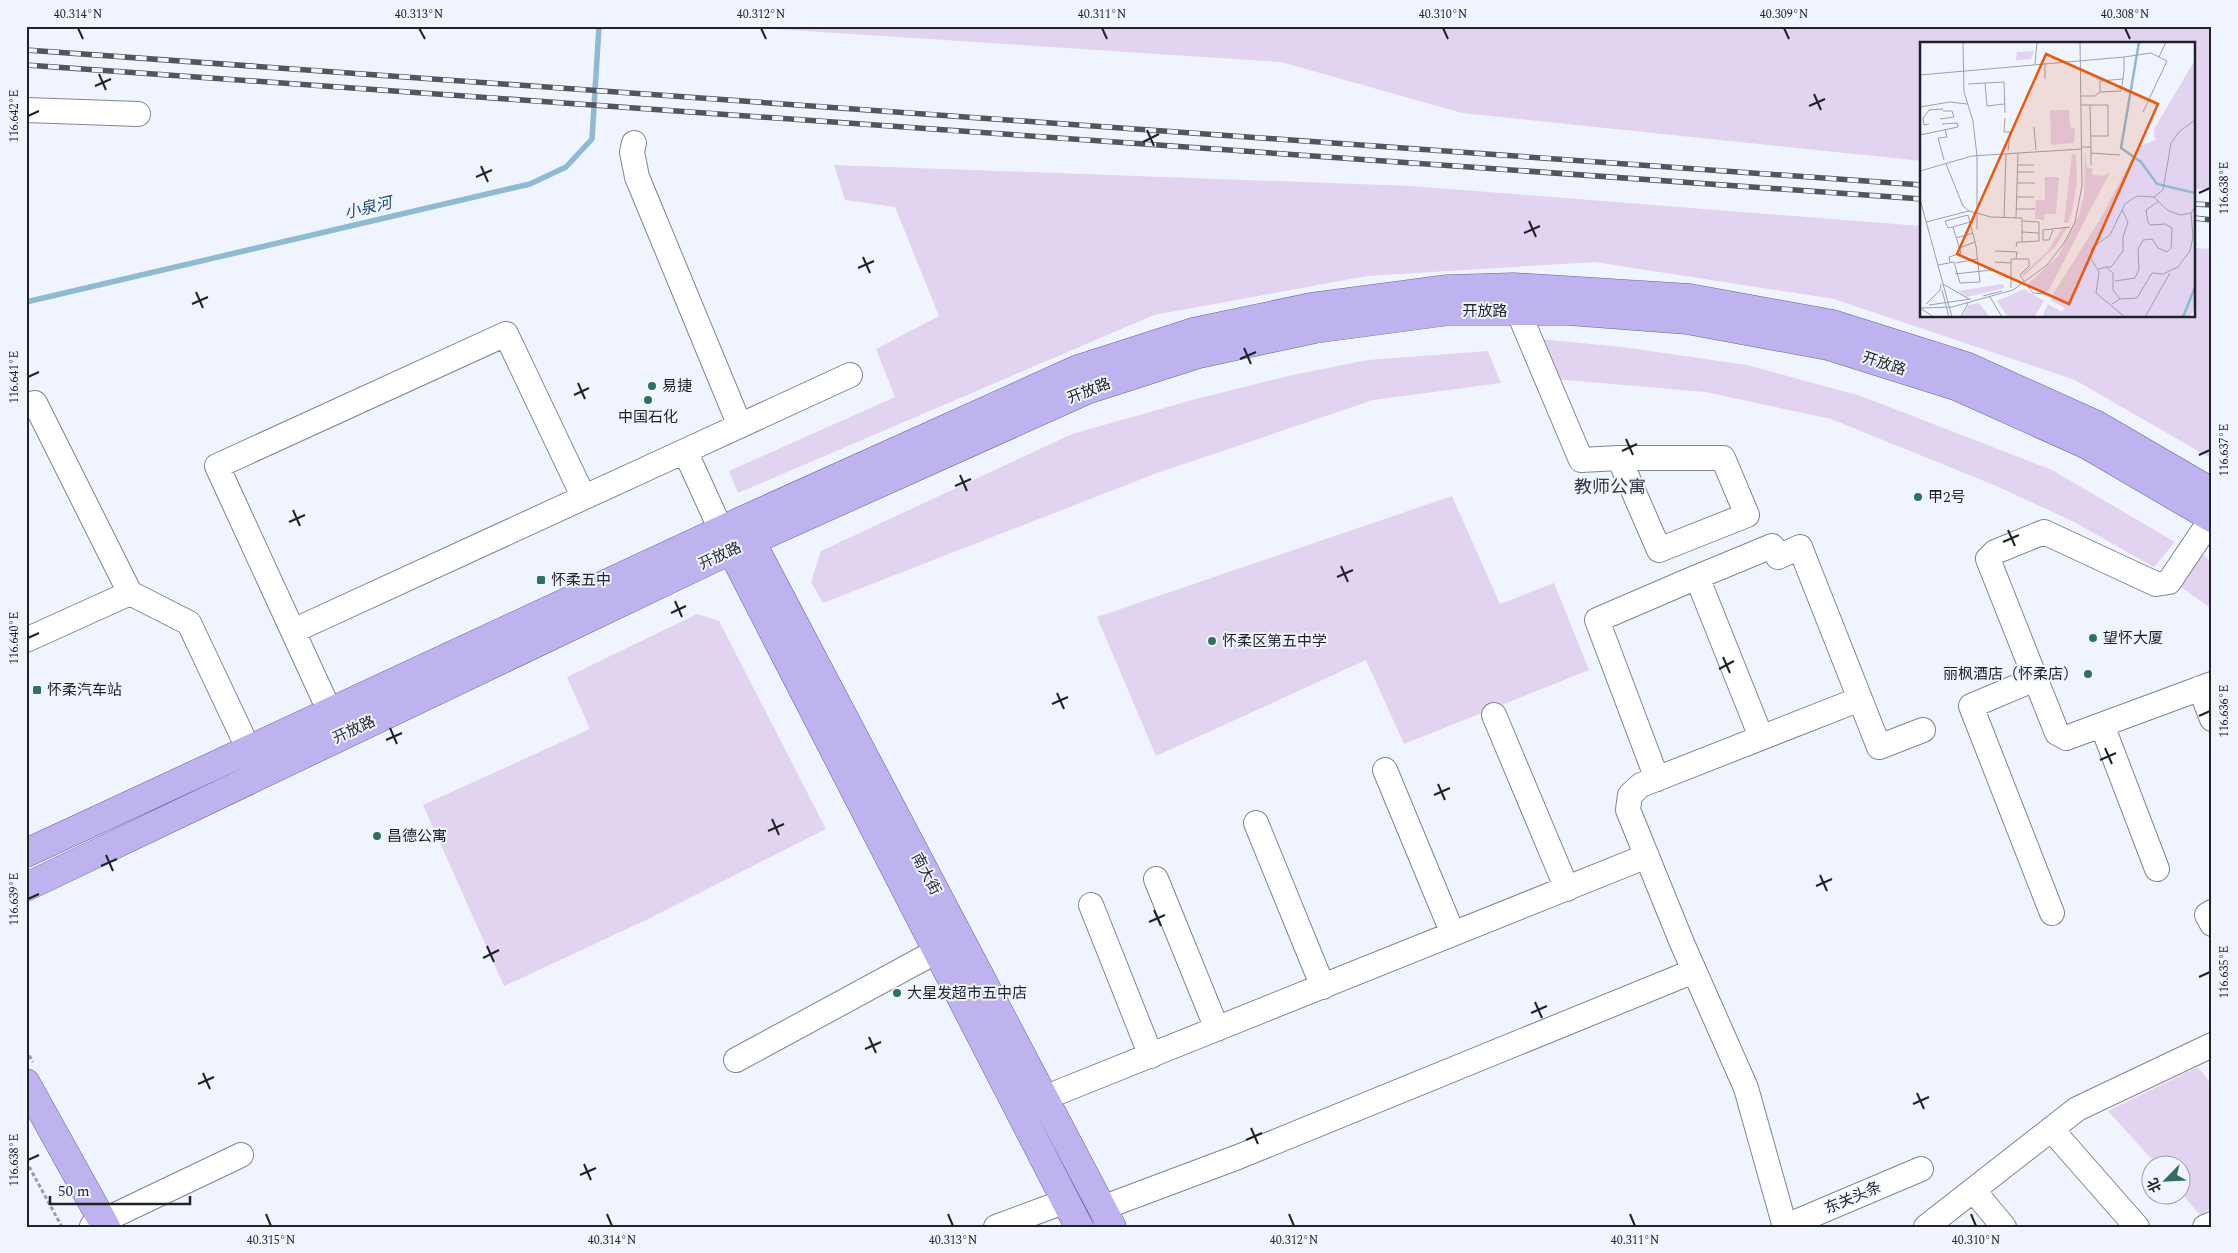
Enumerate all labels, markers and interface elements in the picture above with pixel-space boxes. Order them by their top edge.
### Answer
text: 40.314°N [54,5,102,24]
text: 40.313°N [395,5,443,24]
text: 40.312°N [737,5,785,24]
text: 40.311°N [1078,5,1126,24]
text: 40.310°N [1419,5,1467,24]
text: 40.309°N [1760,5,1808,24]
text: 40.308°N [2101,5,2149,24]
inset map [1920,42,2196,318]
text: 116.642°E [5,90,24,142]
text: 116.638°E [2215,162,2234,214]
water label: 小泉河 [342,190,397,225]
street label: 开放路 [1462,300,1508,323]
street label: 开放路 [1859,346,1909,382]
text: 116.641°E [5,351,24,403]
street label: 开放路 [1064,372,1114,410]
place label: 易捷 [662,375,692,398]
marker: 易捷 [646,380,658,392]
marker: 中国石化 [642,394,654,406]
place label: 中国石化 [618,406,678,429]
text: 116.637°E [2215,424,2234,476]
district label: 教师公寓 [1574,474,1646,501]
place label: 甲2号 [1928,486,1966,509]
marker: 甲2号 [1912,491,1924,503]
street label: 开放路 [695,536,745,576]
place label: 怀柔五中 [551,569,611,592]
marker: 怀柔五中 [535,574,547,586]
text: 116.640°E [5,612,24,664]
place label: 望怀大厦 [2103,627,2163,650]
place label: 怀柔区第五中学 [1222,630,1327,653]
marker: 望怀大厦 [2087,632,2099,644]
marker: 怀柔区第五中学 [1206,635,1218,647]
place label: 丽枫酒店（怀柔店） [1943,663,2078,686]
marker: 丽枫酒店（怀柔店） [2082,668,2094,680]
place label: 怀柔汽车站 [47,679,122,702]
marker: 怀柔汽车站 [31,684,43,696]
text: 116.636°E [2215,685,2234,737]
street label: 开放路 [329,710,379,750]
place label: 昌德公寓 [387,825,447,848]
marker: 昌德公寓 [371,830,383,842]
street label: 南大街 [905,849,947,899]
text: 116.639°E [5,873,24,925]
text: 116.635°E [2215,946,2234,998]
place label: 大星发超市五中店 [907,982,1027,1005]
marker: 大星发超市五中店 [891,987,903,999]
text: 116.638°E [5,1134,24,1186]
north arrow [2140,1156,2190,1206]
scale bar [50,1173,190,1205]
text: 北 [2142,1174,2167,1196]
street label: 东关头条 [1821,1176,1885,1220]
text: 50 m [58,1180,90,1203]
text: 40.315°N [247,1231,295,1250]
text: 40.314°N [588,1231,636,1250]
text: 40.313°N [929,1231,977,1250]
text: 40.312°N [1270,1231,1318,1250]
text: 40.311°N [1611,1231,1659,1250]
text: 40.310°N [1952,1231,2000,1250]

